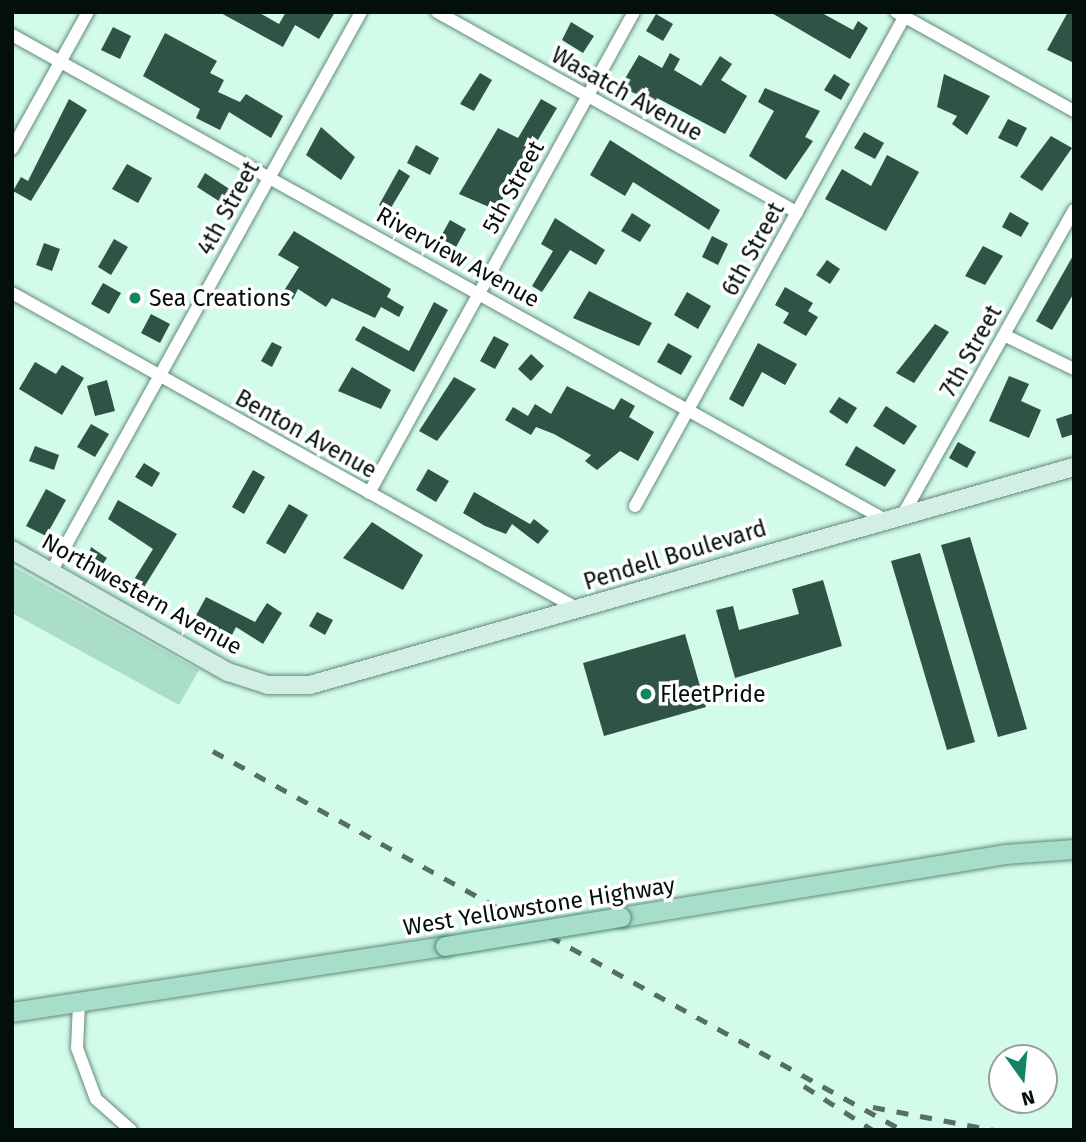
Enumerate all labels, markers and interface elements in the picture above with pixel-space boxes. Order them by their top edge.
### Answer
street label: Wasatch Avenue [547,41,707,147]
street label: 5th Street [476,136,550,238]
street label: 4th Street [191,156,265,260]
street label: 6th Street [716,197,790,301]
street label: Riverview Avenue [372,201,544,313]
place label: Sea Creations [149,284,290,312]
marker: Sea Creations [127,290,143,306]
street label: 7th Street [935,300,1007,402]
street label: Benton Avenue [231,384,381,484]
street label: Pendell Boulevard [580,514,770,596]
street label: Northwestern Avenue [37,527,247,661]
place label: FleetPride [660,680,766,708]
marker: FleetPride [638,686,654,702]
street label: West Yellowstone Highway [401,871,677,941]
north arrow [988,1044,1058,1114]
text: N [1019,1085,1037,1111]

